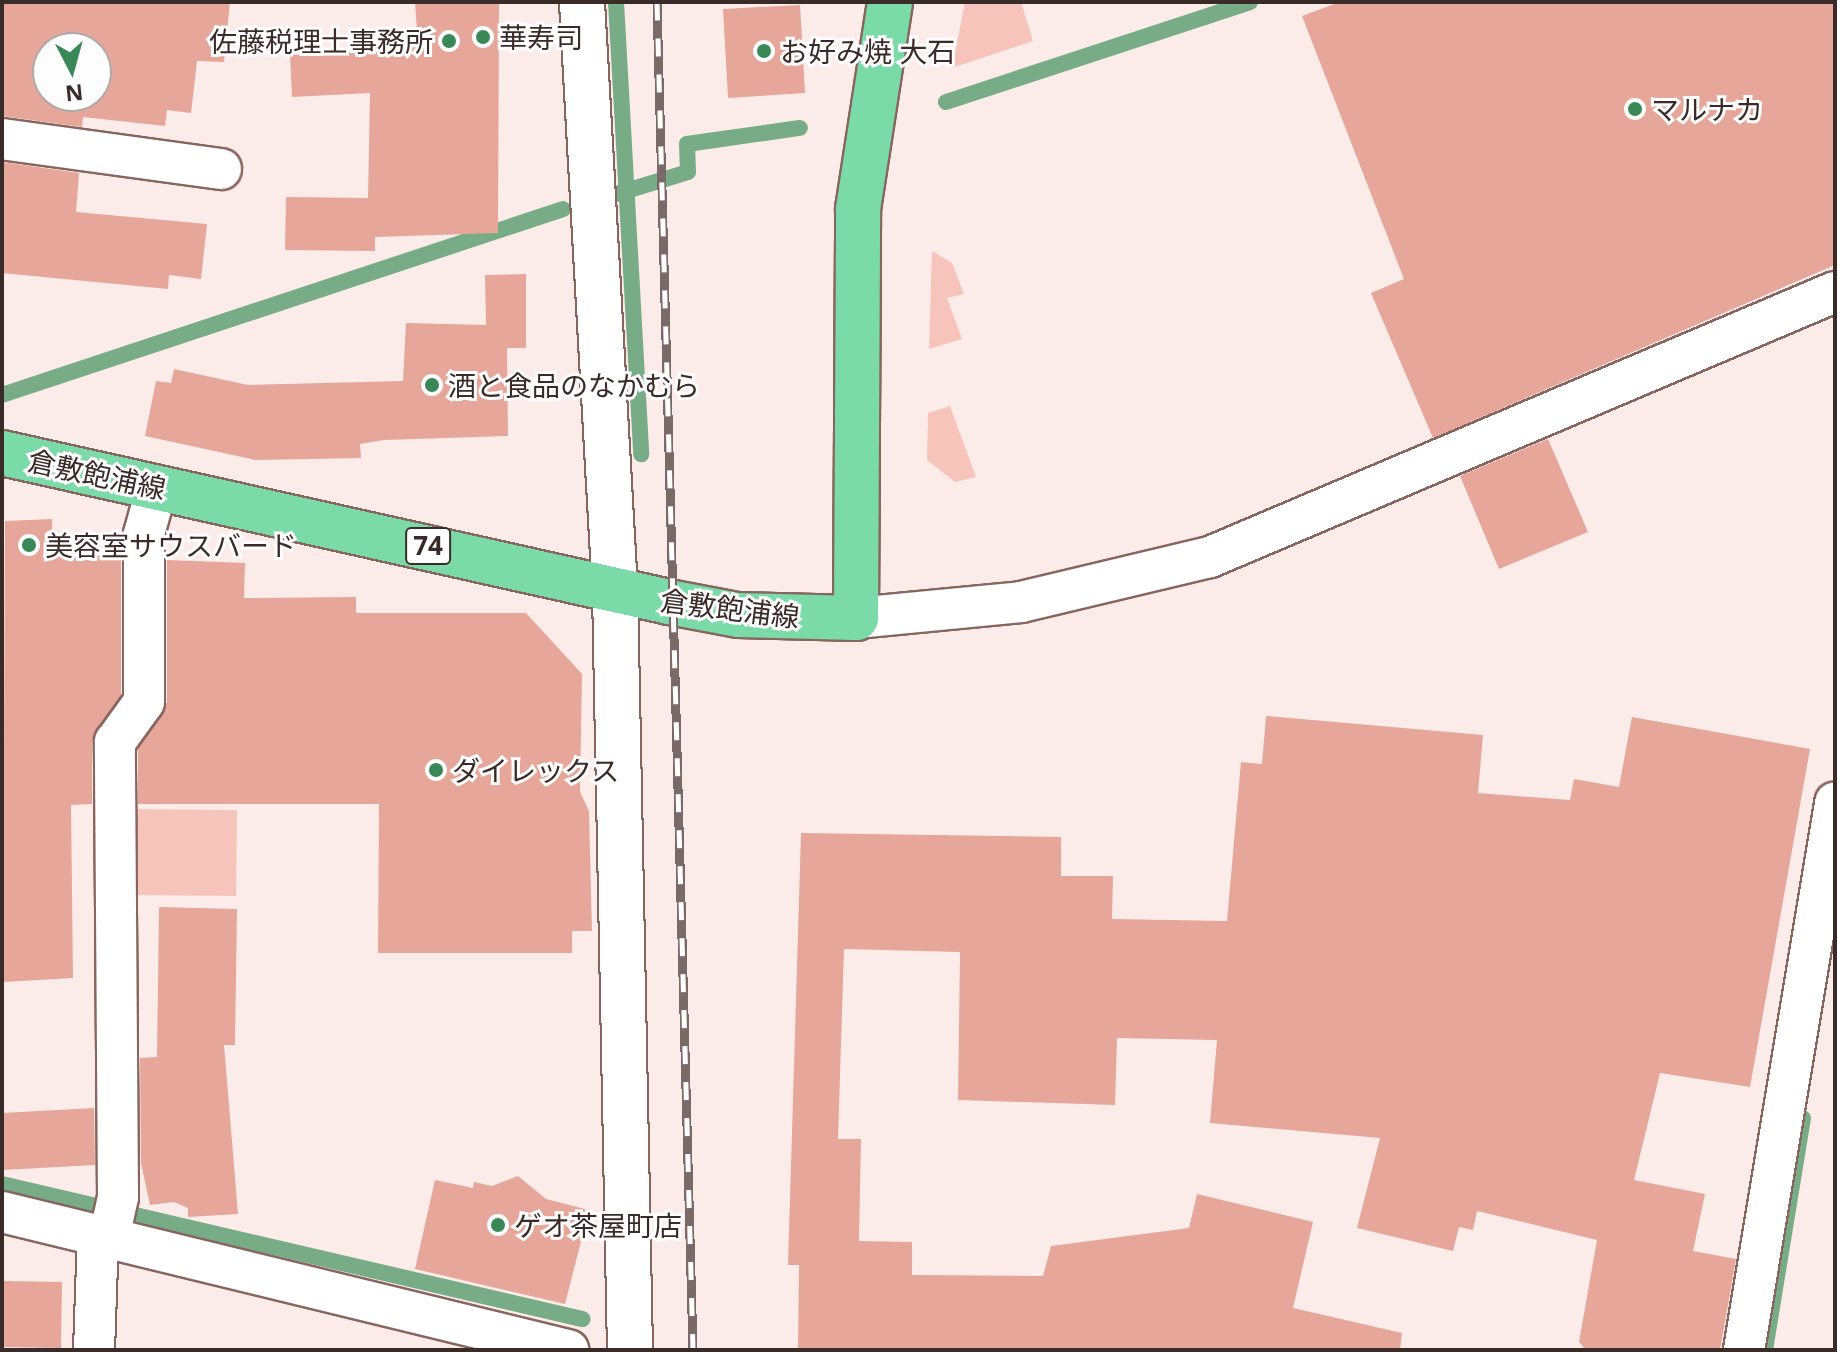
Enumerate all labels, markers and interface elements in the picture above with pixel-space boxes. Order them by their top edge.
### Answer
place label: 華寿司 [499,20,583,54]
place label: 佐藤税理士事務所 [209,24,433,58]
marker: 華寿司 [474,28,492,46]
north arrow [32,32,112,112]
marker: 佐藤税理士事務所 [440,32,458,50]
place label: お好み焼 大石 [780,34,955,68]
marker: お好み焼 大石 [755,42,773,60]
text: N [64,78,85,110]
place label: マルナカ [1651,92,1763,126]
marker: マルナカ [1626,100,1644,118]
place label: 酒と食品のなかむら [448,368,700,402]
marker: 酒と食品のなかむら [423,376,441,394]
street label: 倉敷飽浦線 [25,443,169,505]
road number: 74 [404,524,452,568]
place label: 美容室サウスバード [45,528,297,562]
marker: 美容室サウスバード [20,536,38,554]
street label: 倉敷飽浦線 [658,583,802,633]
place label: ダイレックス [452,753,620,787]
marker: ダイレックス [427,761,445,779]
place label: ゲオ茶屋町店 [514,1208,682,1242]
marker: ゲオ茶屋町店 [489,1216,507,1234]

